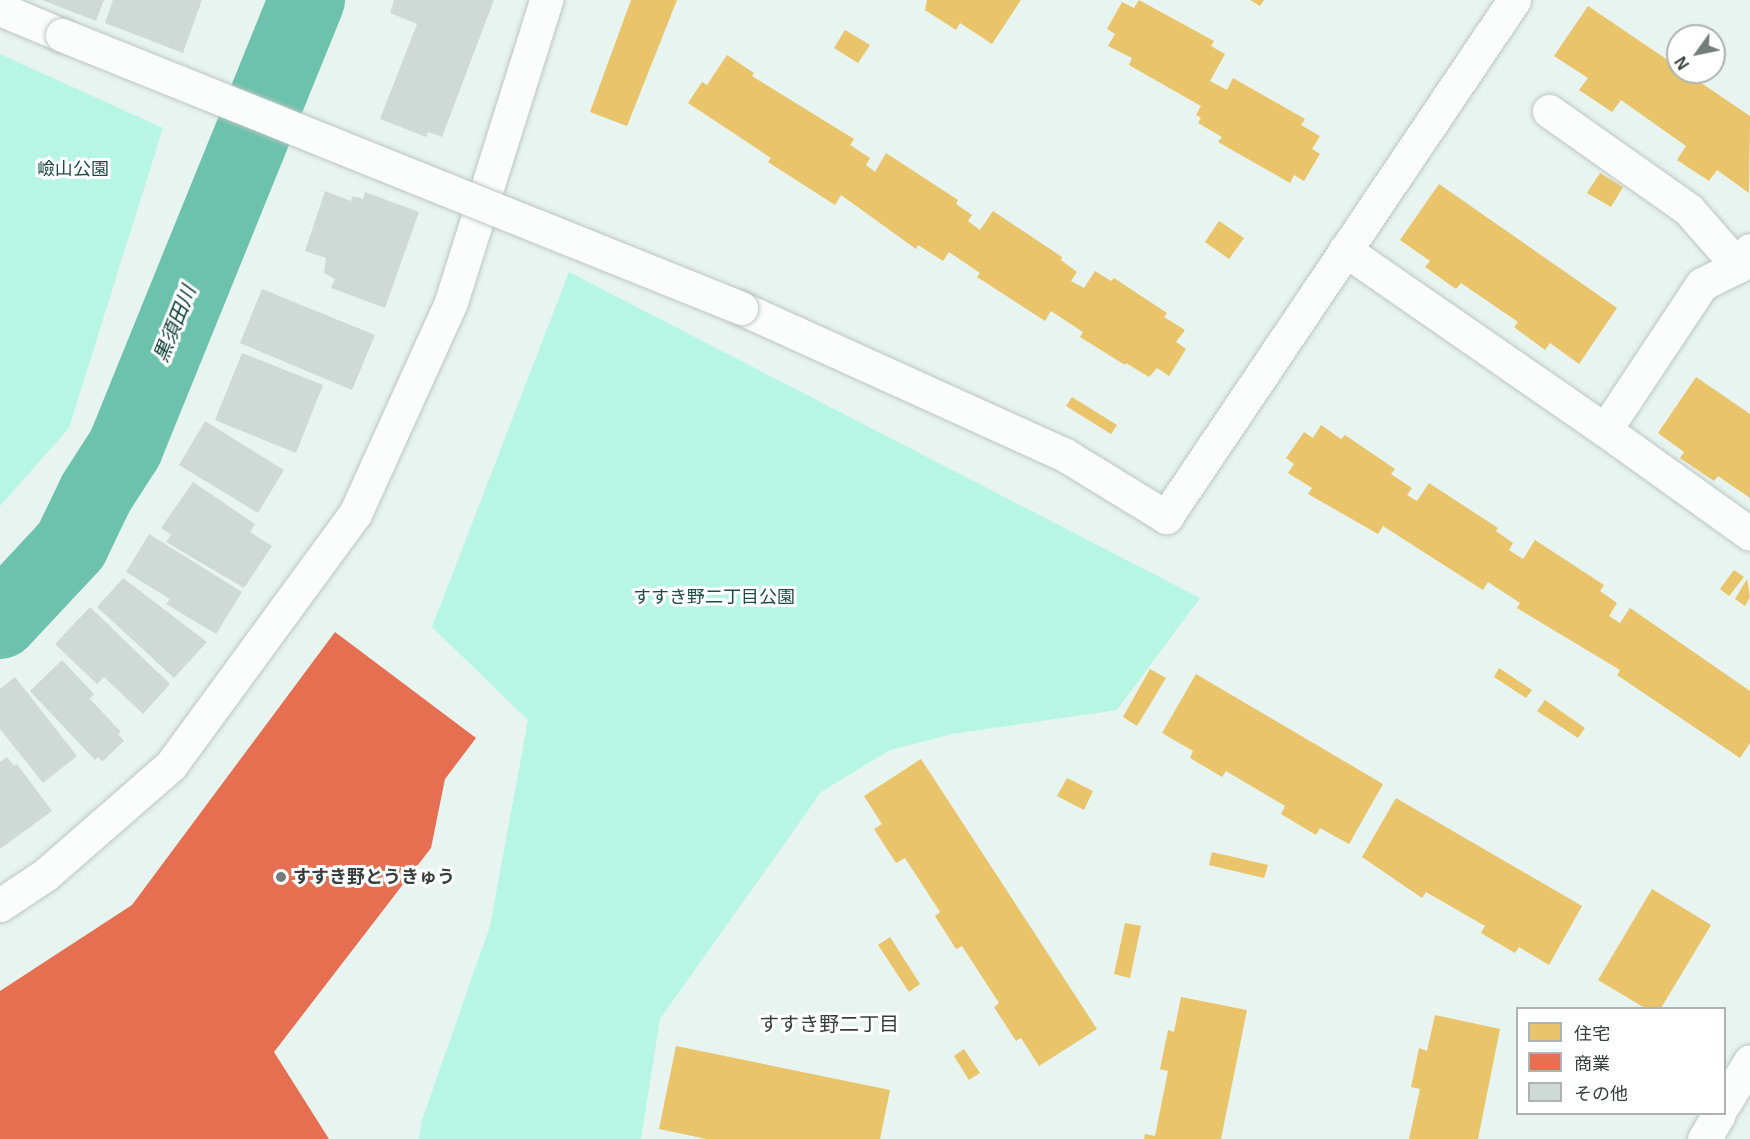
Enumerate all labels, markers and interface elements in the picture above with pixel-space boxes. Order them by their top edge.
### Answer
north arrow [1666,24,1726,84]
text: N [1672,54,1692,72]
park label: 嶮山公園 [37,158,109,180]
water label: 黒須田川 [149,282,201,366]
park label: すすき野二丁目公園 [633,586,795,608]
place label: すすき野とうきゅう [293,866,455,888]
marker: すすき野とうきゅう [274,870,288,884]
legend [1516,1007,1726,1115]
district label: すすき野二丁目 [759,1012,899,1036]
text: 住宅 [1574,1024,1610,1044]
text: 商業 [1574,1054,1610,1074]
text: その他 [1574,1084,1628,1104]

